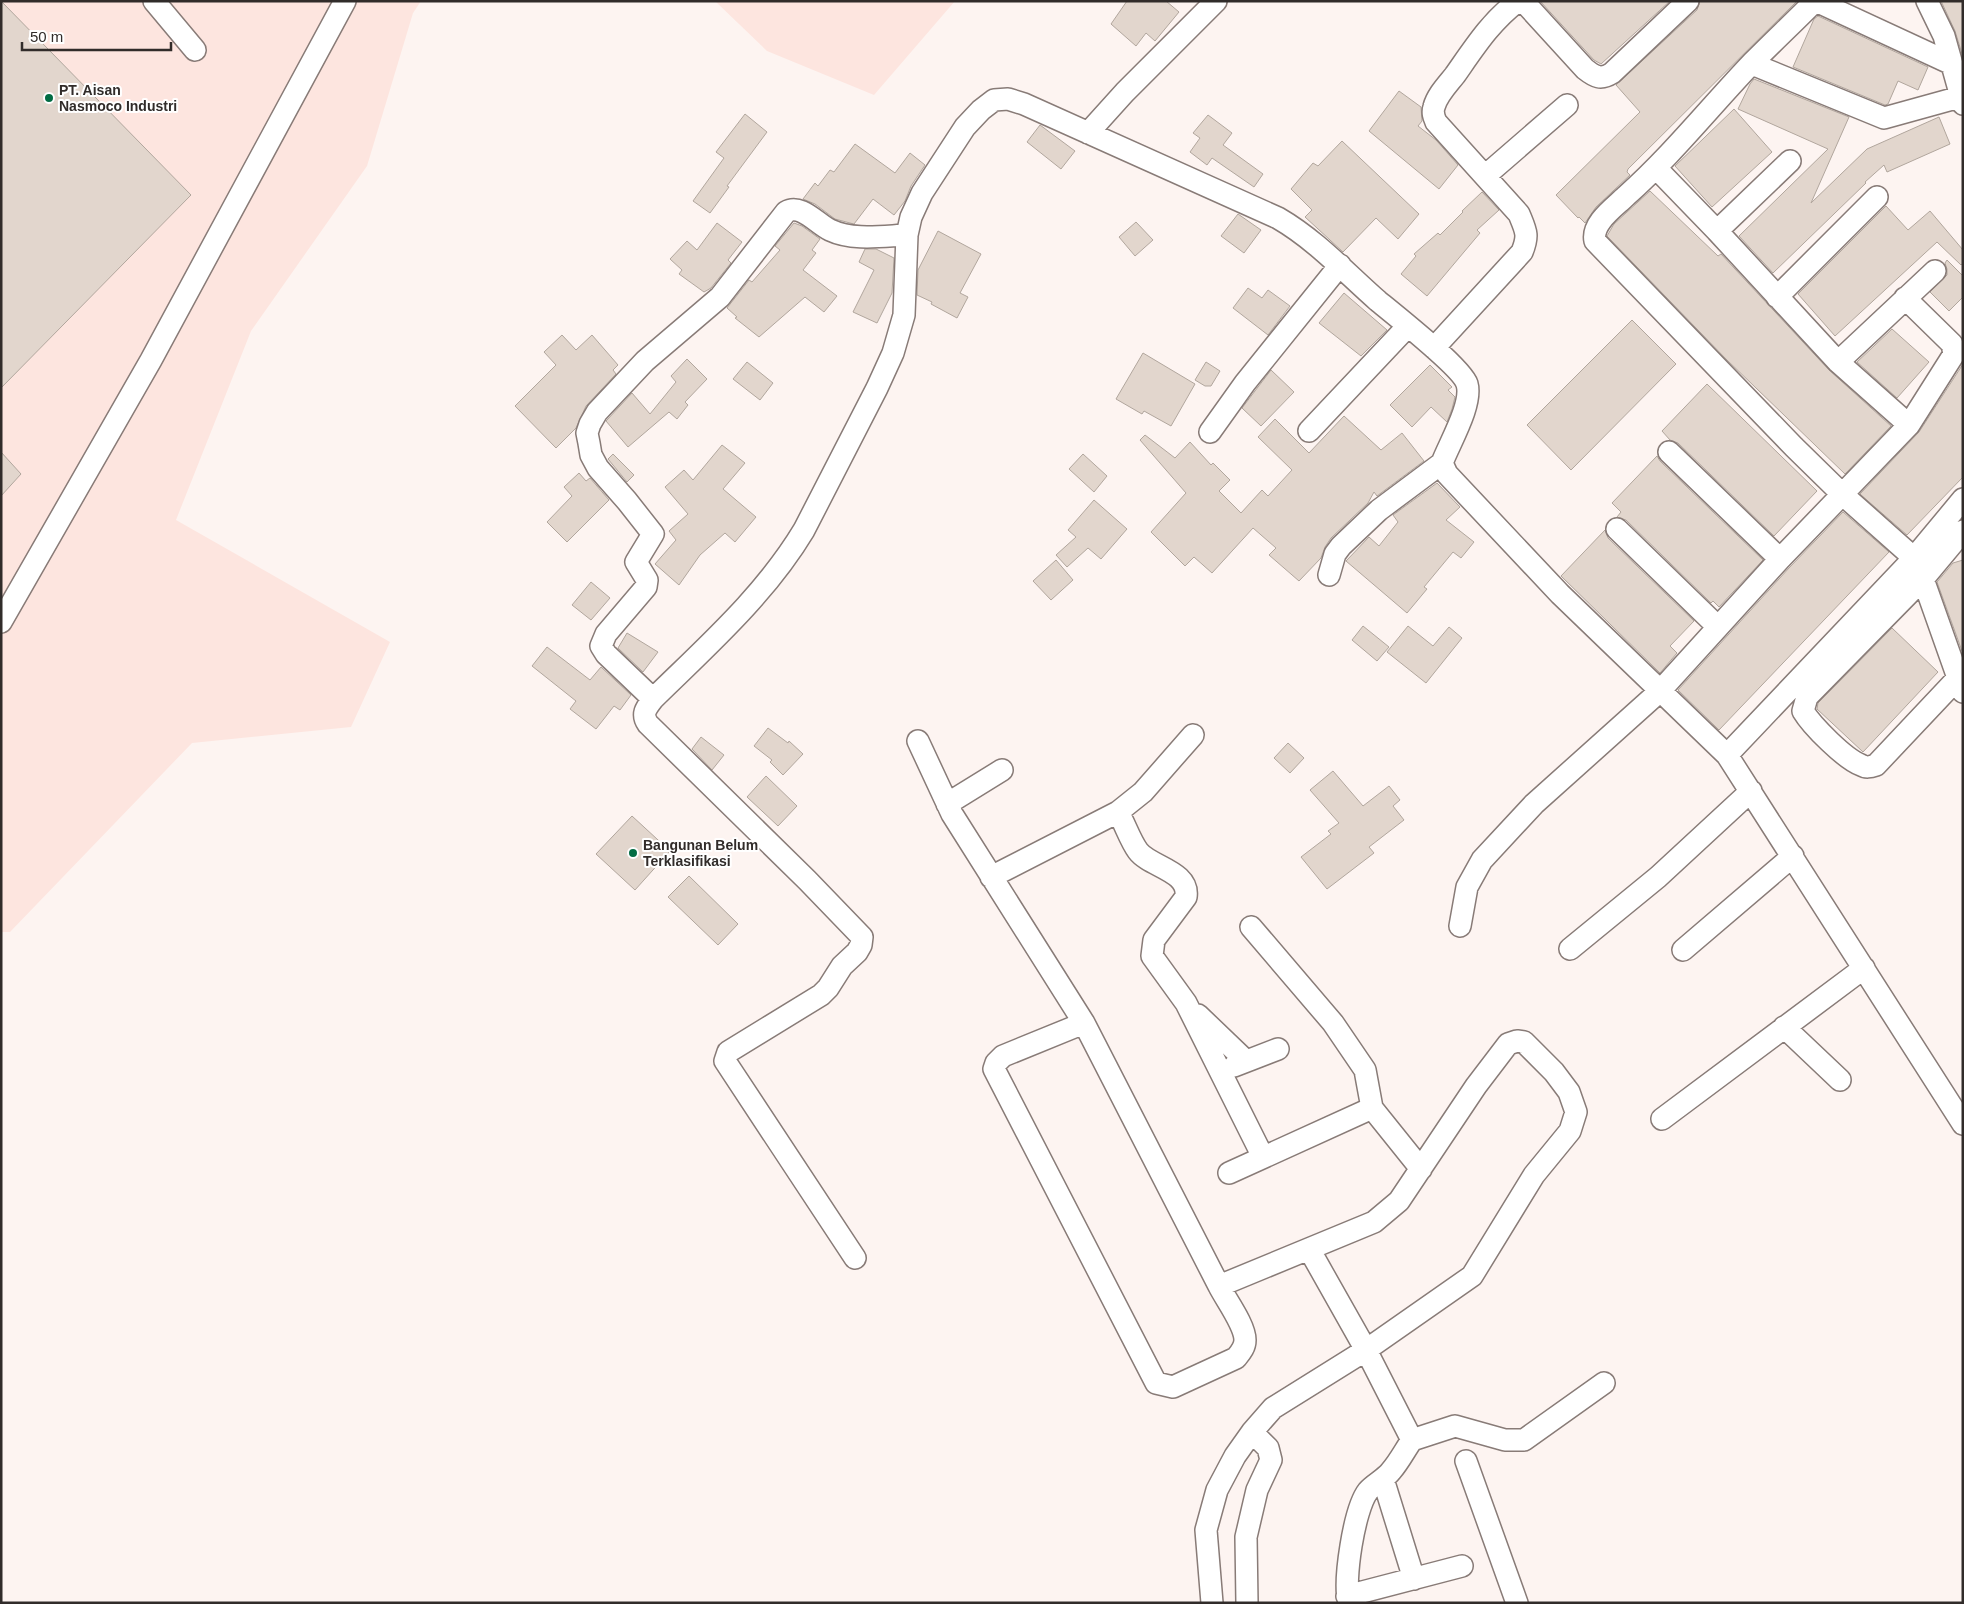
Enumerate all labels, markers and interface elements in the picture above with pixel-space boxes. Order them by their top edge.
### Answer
scale bar [22,20,171,52]
text: 50 m [30,28,63,45]
place label: PT. Aisan Nasmoco Industri [59,82,177,114]
marker: PT. Aisan Nasmoco Industri [43,92,55,104]
place label: Bangunan Belum Terklasifikasi [643,837,758,869]
marker: Bangunan Belum Terklasifikasi [627,847,639,859]

